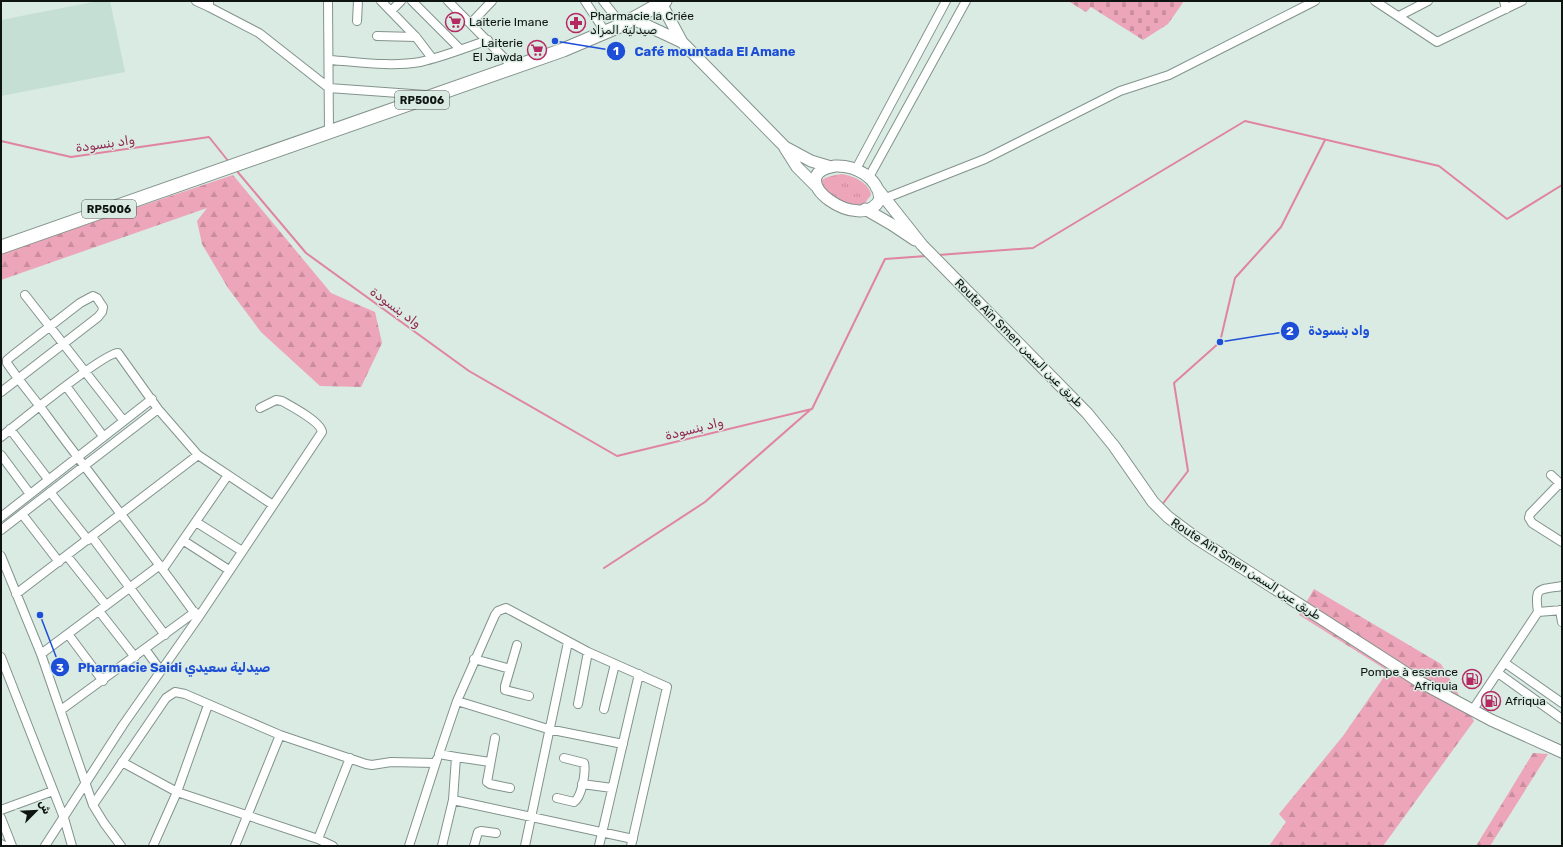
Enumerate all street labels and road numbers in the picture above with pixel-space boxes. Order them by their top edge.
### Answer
road number: RP5006 [395,91,449,109]
road number: RP5006 [82,200,136,218]
street label: Route Aïn Smen طريق عين السمن [951,276,1086,411]
street label: Route Aïn Smen طريق عين السمن [1168,515,1324,624]

